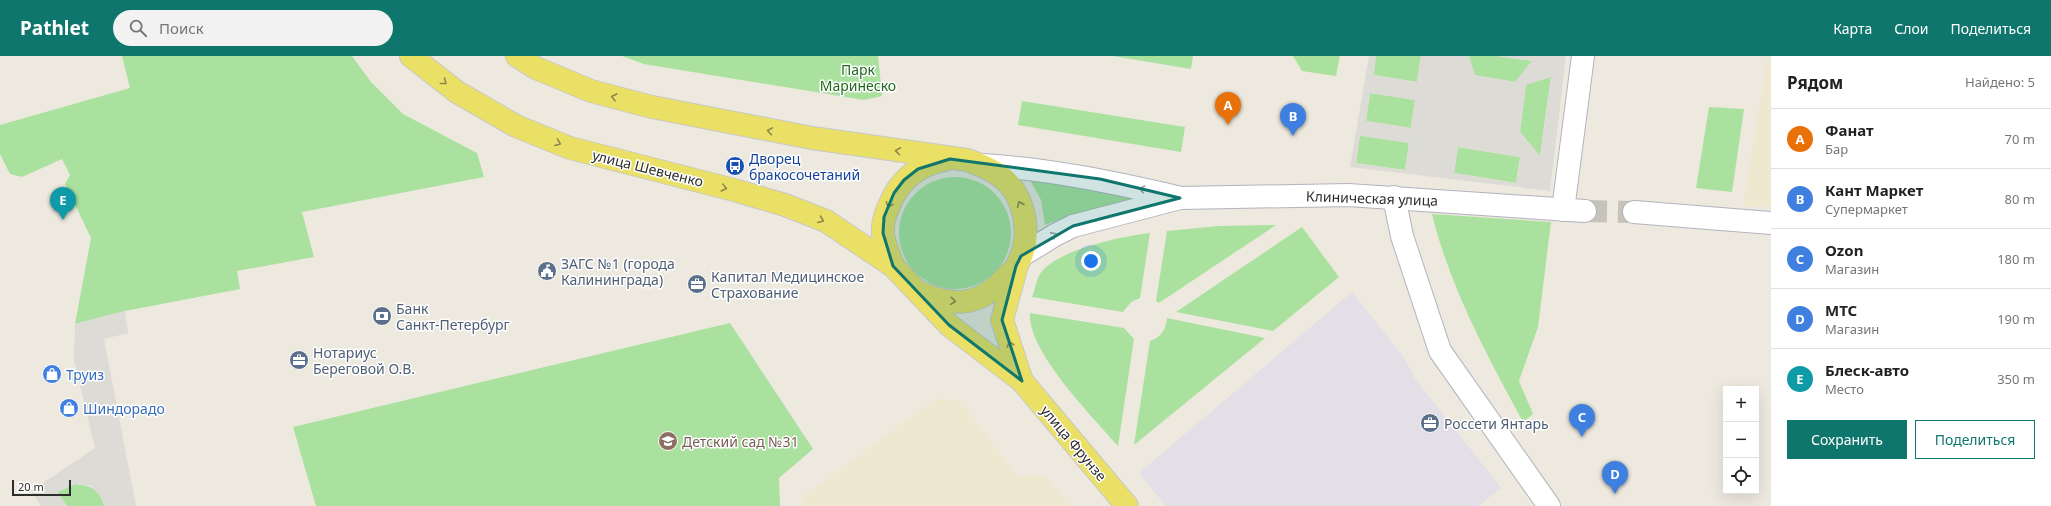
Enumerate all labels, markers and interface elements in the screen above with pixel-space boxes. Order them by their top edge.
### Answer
search box [113,10,393,46]
text: Pathlet [20,15,89,41]
icon: search [127,17,149,39]
text: Поиск [159,18,204,38]
text: Карта [1833,19,1872,38]
text: Слои [1894,19,1928,38]
text: Поделиться [1950,19,2031,38]
park label: Парк Маринеско [820,60,896,95]
text: Рядом [1787,71,1843,94]
text: Найдено: 5 [1965,73,2035,91]
one-way arrow [440,78,447,85]
pin: A [1215,92,1241,125]
one-way arrow [611,93,618,102]
pin: B [1280,103,1306,136]
text: Фанат [1825,120,1874,140]
one-way arrow [766,127,773,136]
text: A [1796,130,1805,148]
text: 70 m [2005,130,2035,148]
one-way arrow [555,139,562,147]
text: Бар [1825,140,1848,158]
street label: улица Шевченко [591,145,705,191]
one-way arrow [895,147,901,156]
place label: Дворец бракосочетаний [749,149,860,184]
bus stop icon: Дворец бракосочетаний [724,155,746,177]
text: Кант Маркет [1825,180,1923,200]
one-way arrow [721,183,728,192]
one-way arrow [1138,185,1145,194]
street label: Клиническая улица [1306,186,1438,210]
pin: E [50,187,76,220]
text: B [1796,190,1804,208]
text: 80 m [2005,190,2035,208]
text: Супермаркет [1825,200,1908,218]
one-way arrow [886,201,894,208]
one-way arrow [1017,201,1025,208]
one-way arrow [818,215,825,223]
one-way arrow [1050,233,1058,240]
text: Ozon [1825,240,1863,260]
text: C [1796,250,1804,268]
text: 180 m [1997,250,2035,268]
your location [1081,251,1101,271]
place label: ЗАГС №1 (города Калининграда) [561,254,675,289]
public building icon: ЗАГС №1 (города Калининграда) [536,260,558,282]
text: Магазин [1825,260,1879,278]
place label: Капитал Медицинское Страхование [711,267,864,302]
office icon: Капитал Медицинское Страхование [686,273,708,295]
one-way arrow [950,296,956,305]
place label: Банк Санкт-Петербург [396,299,510,334]
text: МТС [1825,300,1857,320]
bank icon: Банк Санкт-Петербург [371,305,393,327]
text: D [1795,310,1805,328]
text: 190 m [1997,310,2035,328]
text: Магазин [1825,320,1879,338]
one-way arrow [1006,341,1015,348]
place label: Нотариус Береговой О.В. [313,343,415,378]
office icon: Нотариус Береговой О.В. [288,349,310,371]
text: Блеск-авто [1825,360,1909,380]
shop icon: Труиз [41,363,63,385]
place label: Труиз [66,365,104,384]
text: E [1796,370,1804,388]
text: 350 m [1997,370,2035,388]
text: Место [1825,380,1864,398]
map controls [1723,386,1759,494]
button: + [1723,386,1759,422]
shop icon: Шиндорадо [58,397,80,419]
place label: Шиндорадо [83,399,165,418]
street label: улица Фрунзе [1037,401,1111,485]
pin: C [1569,404,1595,437]
office icon: Россети Янтарь [1419,412,1441,434]
place label: Россети Янтарь [1444,414,1549,433]
button: Сохранить [1787,420,1907,459]
button: Поделиться [1915,420,2035,459]
button: − [1723,422,1759,458]
school or university icon: Детский сад №31 [657,430,679,452]
place label: Детский сад №31 [682,432,799,451]
button: locate [1723,458,1759,494]
pin: D [1602,461,1628,494]
scale bar [12,478,71,497]
text: 20 m [18,479,44,494]

